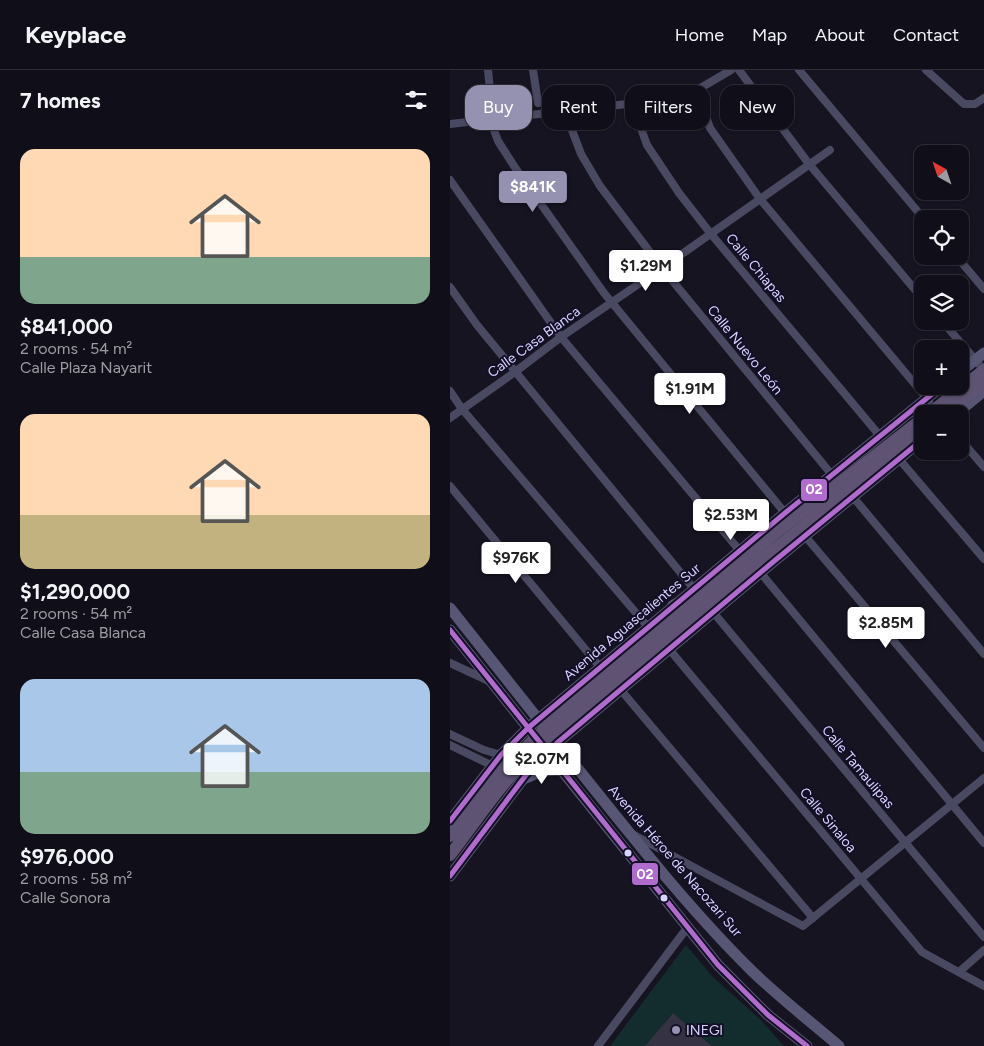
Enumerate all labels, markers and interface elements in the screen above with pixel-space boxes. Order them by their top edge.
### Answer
text: Keyplace [25,20,126,49]
text: Home [675,24,724,46]
text: Map [752,24,787,46]
text: About [815,24,865,46]
text: Contact [893,24,959,46]
chip: Buy [465,85,532,130]
chip: Rent [542,85,615,130]
chip: Filters [625,85,710,130]
chip: New [720,85,794,130]
icon: filters [402,86,430,114]
text: 7 homes [20,88,101,113]
north arrow [914,145,969,200]
map controls [914,145,969,460]
pin: $841K [498,170,568,213]
text: $841K [510,177,556,196]
icon: home [180,181,270,271]
button: locate [914,210,969,265]
street label: Calle Chiapas [722,230,790,306]
pin: $1.29M [605,250,687,292]
text: $1.29M [620,256,672,275]
button: layers [914,275,969,330]
street label: Calle Nuevo León [704,302,786,398]
street label: Calle Casa Blanca [484,303,584,381]
text: $841,000 [20,314,113,339]
text: 2 rooms · 54 m² [20,339,132,358]
button: + [914,340,969,395]
text: Calle Plaza Nayarit [20,358,152,377]
pin: $1.91M [649,372,731,415]
text: $1.91M [665,379,715,398]
button: − [914,405,969,460]
icon: home [180,446,270,536]
line badge: 02 [800,478,828,502]
text: 02 [805,481,823,498]
pin: $2.53M [690,498,772,541]
text: $2.53M [704,505,758,524]
pin: $976K [481,542,551,584]
text: $976K [493,548,539,567]
street label: Avenida Aguascalientes Sur [560,560,704,684]
text: $1,290,000 [20,579,130,604]
text: 2 rooms · 54 m² [20,604,132,623]
pin: $2.85M [845,606,927,649]
text: $2.85M [859,613,913,632]
text: Calle Casa Blanca [20,623,146,642]
icon: home [180,711,270,801]
street label: Calle Tamaulipas [818,722,898,812]
pin: $2.07M [501,742,583,785]
text: $2.07M [514,749,570,768]
street label: Avenida Héroe de Nacozari Sur [604,782,746,941]
street label: Calle Sinaloa [796,784,860,856]
text: $976,000 [20,844,114,869]
unlabelled marker [623,848,633,858]
line badge: 02 [631,862,659,886]
text: 02 [636,866,654,883]
text: 2 rooms · 58 m² [20,869,132,888]
text: Calle Sonora [20,888,110,907]
unlabelled marker [659,893,669,903]
place label: INEGI [686,1022,723,1039]
marker: INEGI [670,1024,682,1036]

